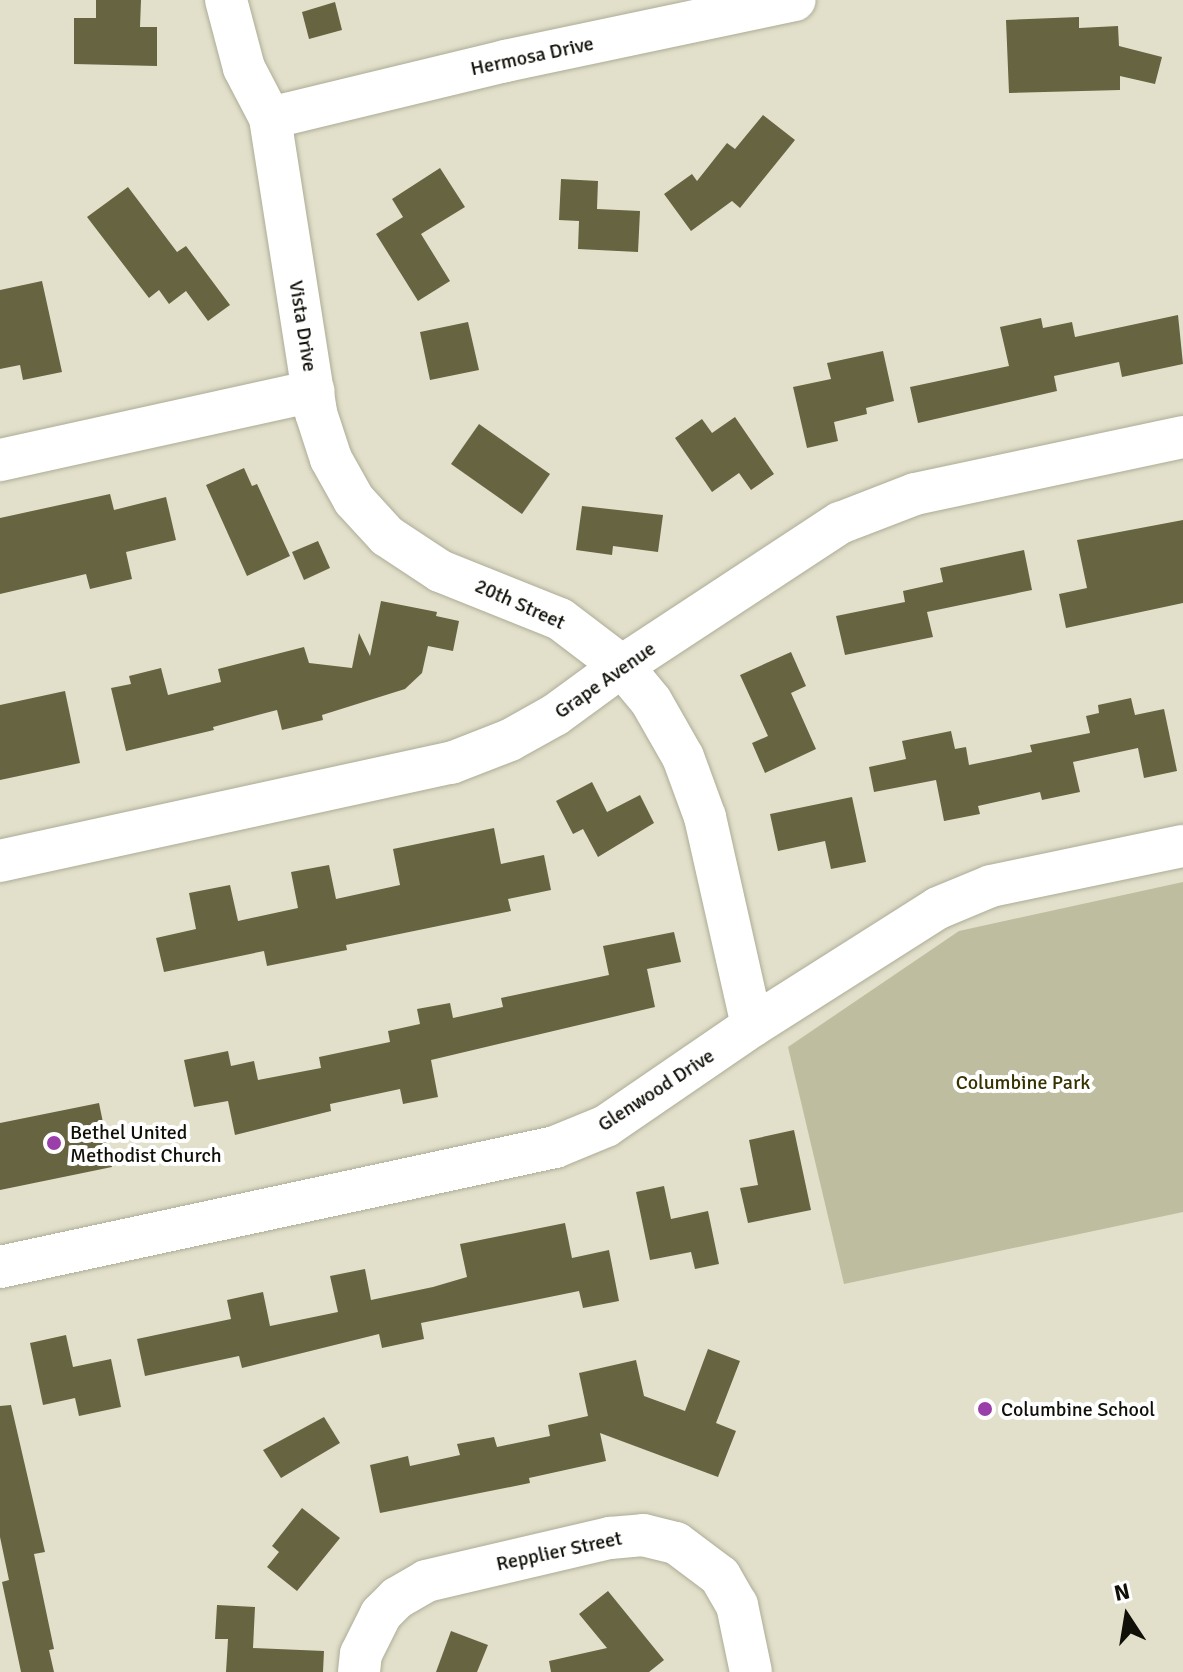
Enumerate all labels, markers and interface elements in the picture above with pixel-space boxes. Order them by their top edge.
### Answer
street label: Hermosa Drive [468,31,596,81]
street label: Vista Drive [284,279,322,373]
street label: 20th Street [471,574,569,634]
street label: Grape Avenue [550,636,660,724]
street label: Glenwood Drive [593,1043,719,1137]
park label: Columbine Park [956,1070,1090,1094]
place label: Bethel United Methodist Church [70,1120,222,1167]
marker: Bethel United Methodist Church [45,1134,63,1152]
place label: Columbine School [1001,1397,1155,1421]
marker: Columbine School [976,1400,994,1418]
street label: Repplier Street [494,1526,624,1576]
north arrow [1087,1576,1167,1656]
text: N [1112,1577,1132,1607]

